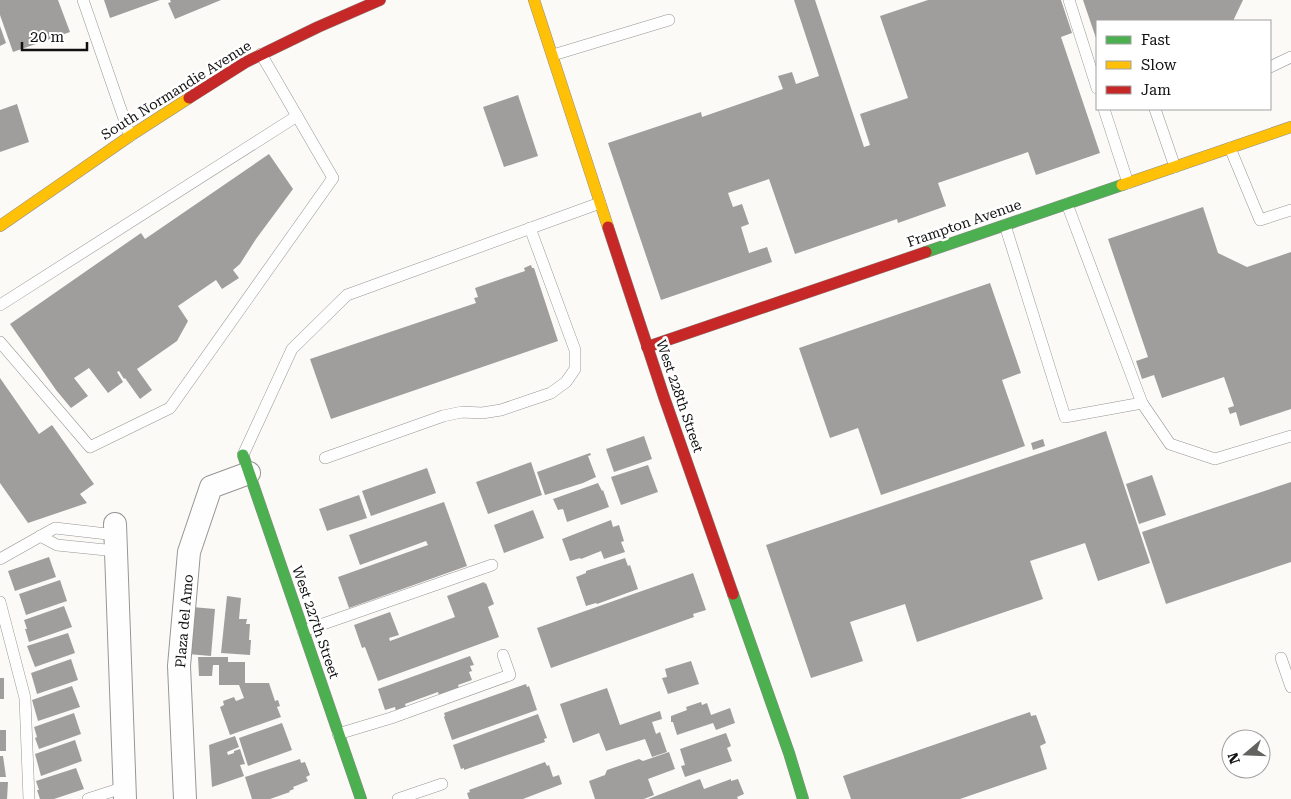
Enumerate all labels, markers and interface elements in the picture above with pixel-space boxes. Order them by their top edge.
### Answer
scale bar [22,20,88,52]
legend [1096,20,1271,110]
text: 20 m [30,28,65,46]
text: Fast [1141,31,1171,49]
street label: South Normandie Avenue [98,37,254,143]
text: Slow [1141,56,1177,74]
text: Jam [1141,81,1171,99]
street label: Frampton Avenue [905,196,1024,250]
street label: West 228th Street [653,338,707,454]
street label: West 227th Street [289,564,343,680]
street label: Plaza del Amo [172,573,196,669]
north arrow [1221,729,1271,779]
text: N [1224,750,1243,766]

